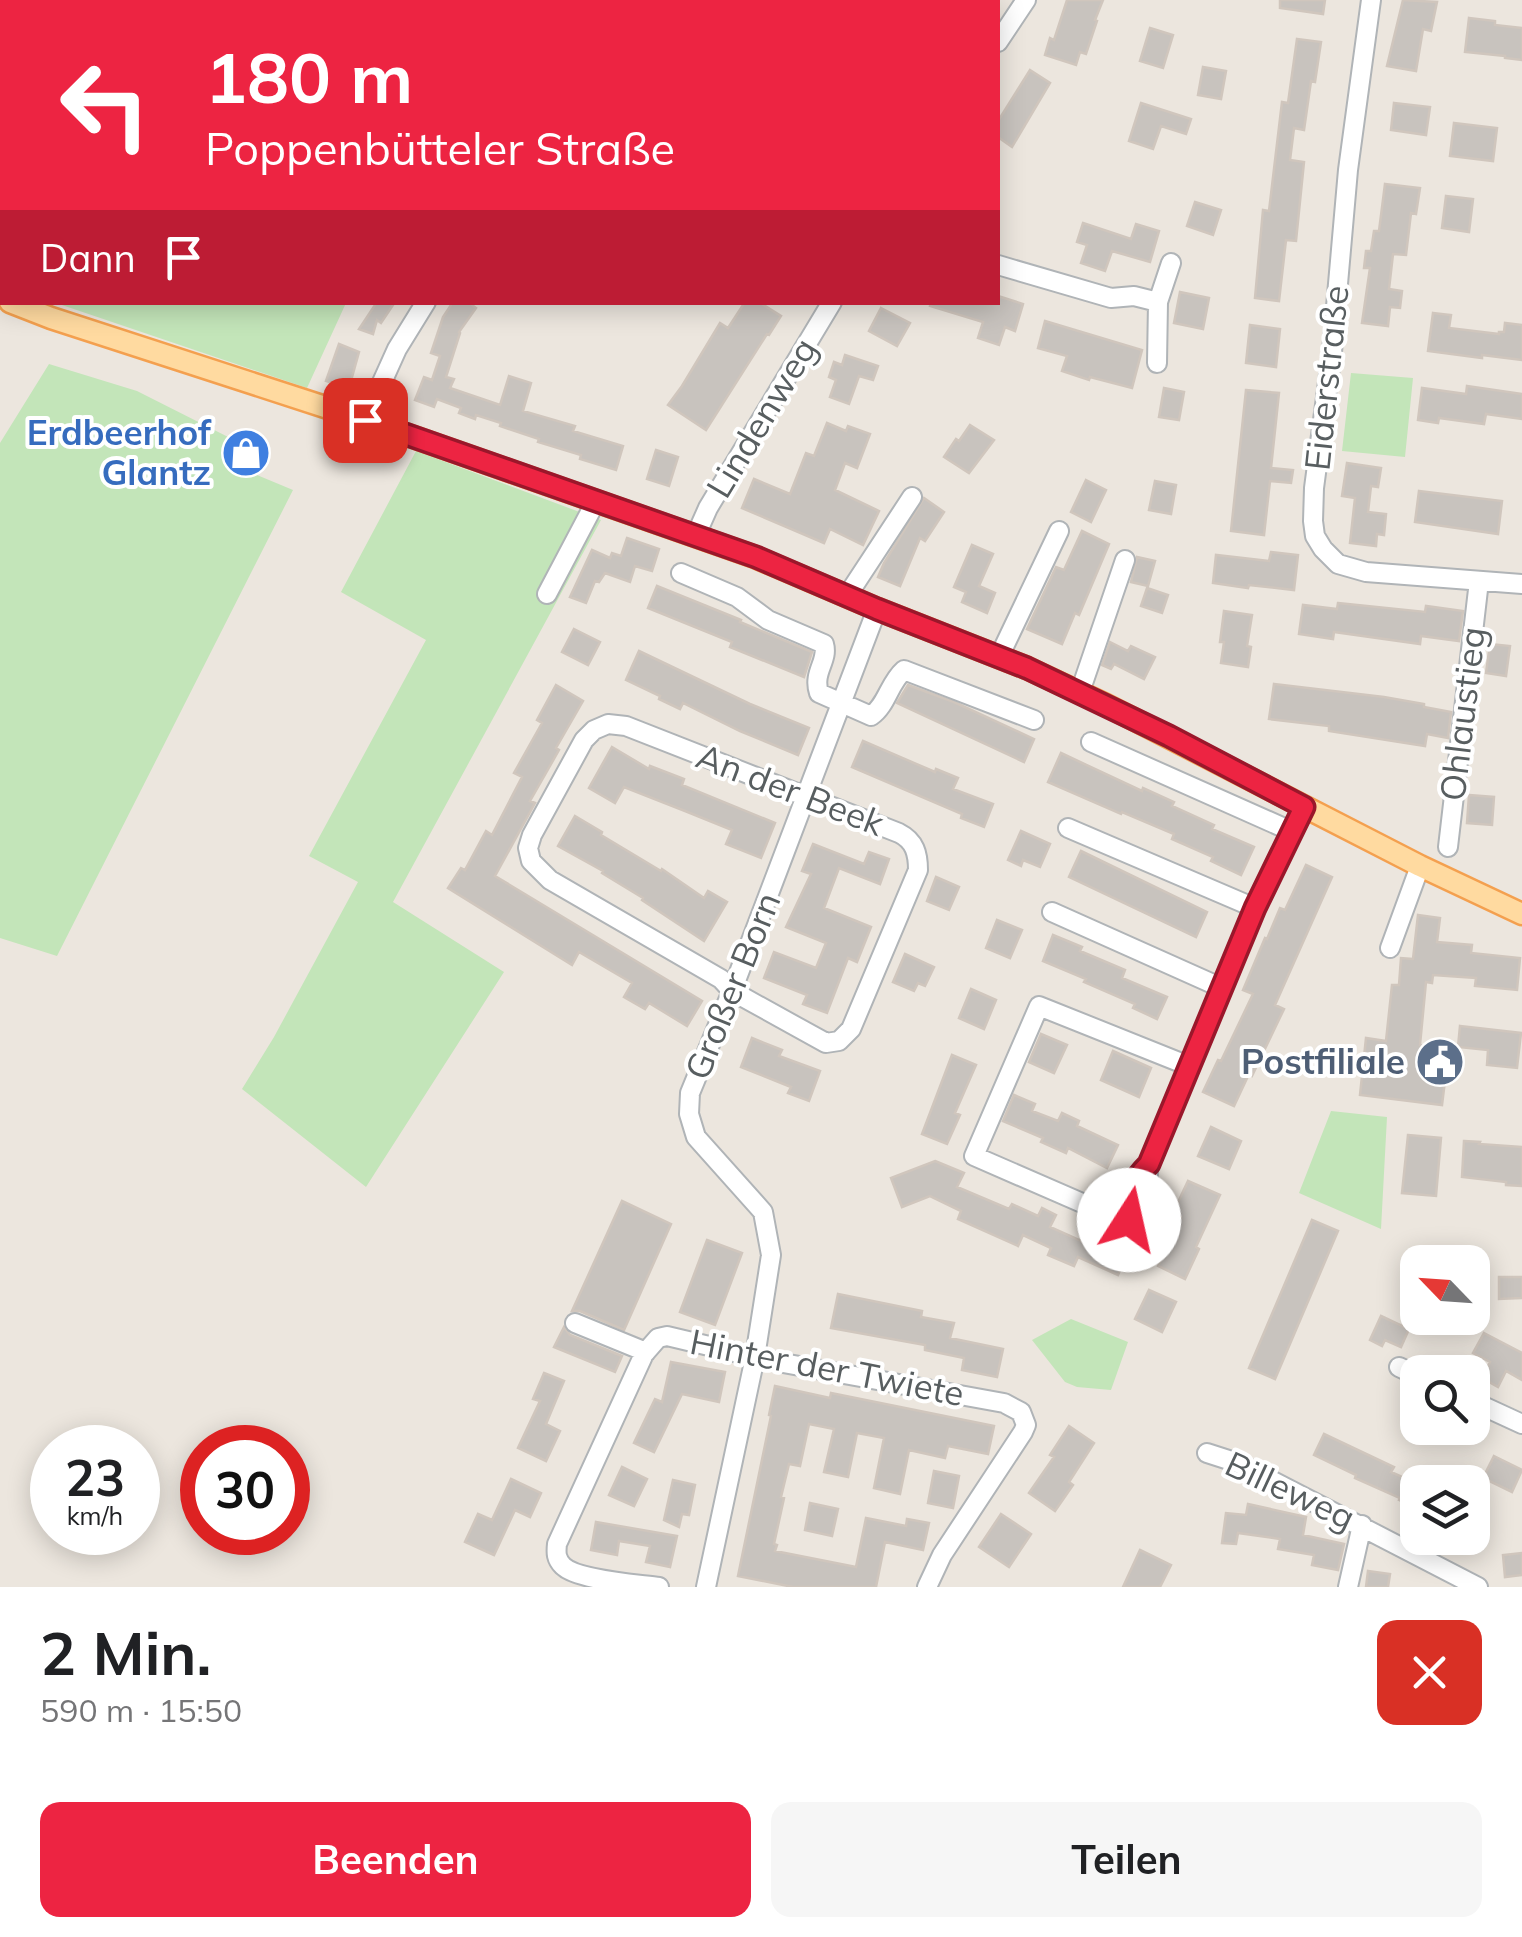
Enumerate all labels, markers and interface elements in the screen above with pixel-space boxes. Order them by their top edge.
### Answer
text: 180 m [205,33,413,121]
icon: left [40,40,170,170]
text: Poppenbütteler Straße [205,120,675,176]
icon: arrive [156,230,211,285]
text: Dann [40,234,136,282]
street label: Eiderstraße [1294,283,1358,473]
street label: Lindenweg [696,330,826,505]
pin [323,378,408,463]
icon: arrive [338,393,393,448]
place label: Erdbeerhof Glantz [27,410,212,494]
shop icon: Erdbeerhof Glantz [220,427,272,479]
street label: Ohlaustieg [1430,624,1495,803]
street label: An der Beek [690,733,891,845]
street label: Großer Born [675,886,790,1086]
public building icon: Postfiliale [1414,1036,1466,1088]
place label: Postfiliale [1241,1039,1405,1083]
position arrow [1077,1168,1181,1272]
north arrow [1400,1245,1490,1335]
map controls [1400,1245,1490,1555]
street label: Hinter der Twiete [686,1319,968,1415]
button: search [1400,1355,1490,1445]
speed limit sign: 30 [180,1425,310,1555]
street label: Billeweg [1219,1441,1362,1539]
text: 23 [65,1446,125,1509]
button: layers [1400,1465,1490,1555]
text: km/h [67,1500,123,1531]
text: 2 Min. [40,1615,211,1690]
button: close [1377,1620,1482,1725]
text: 590 m · 15:50 [40,1690,242,1730]
button: Beenden [40,1802,751,1917]
button: Teilen [771,1802,1482,1917]

